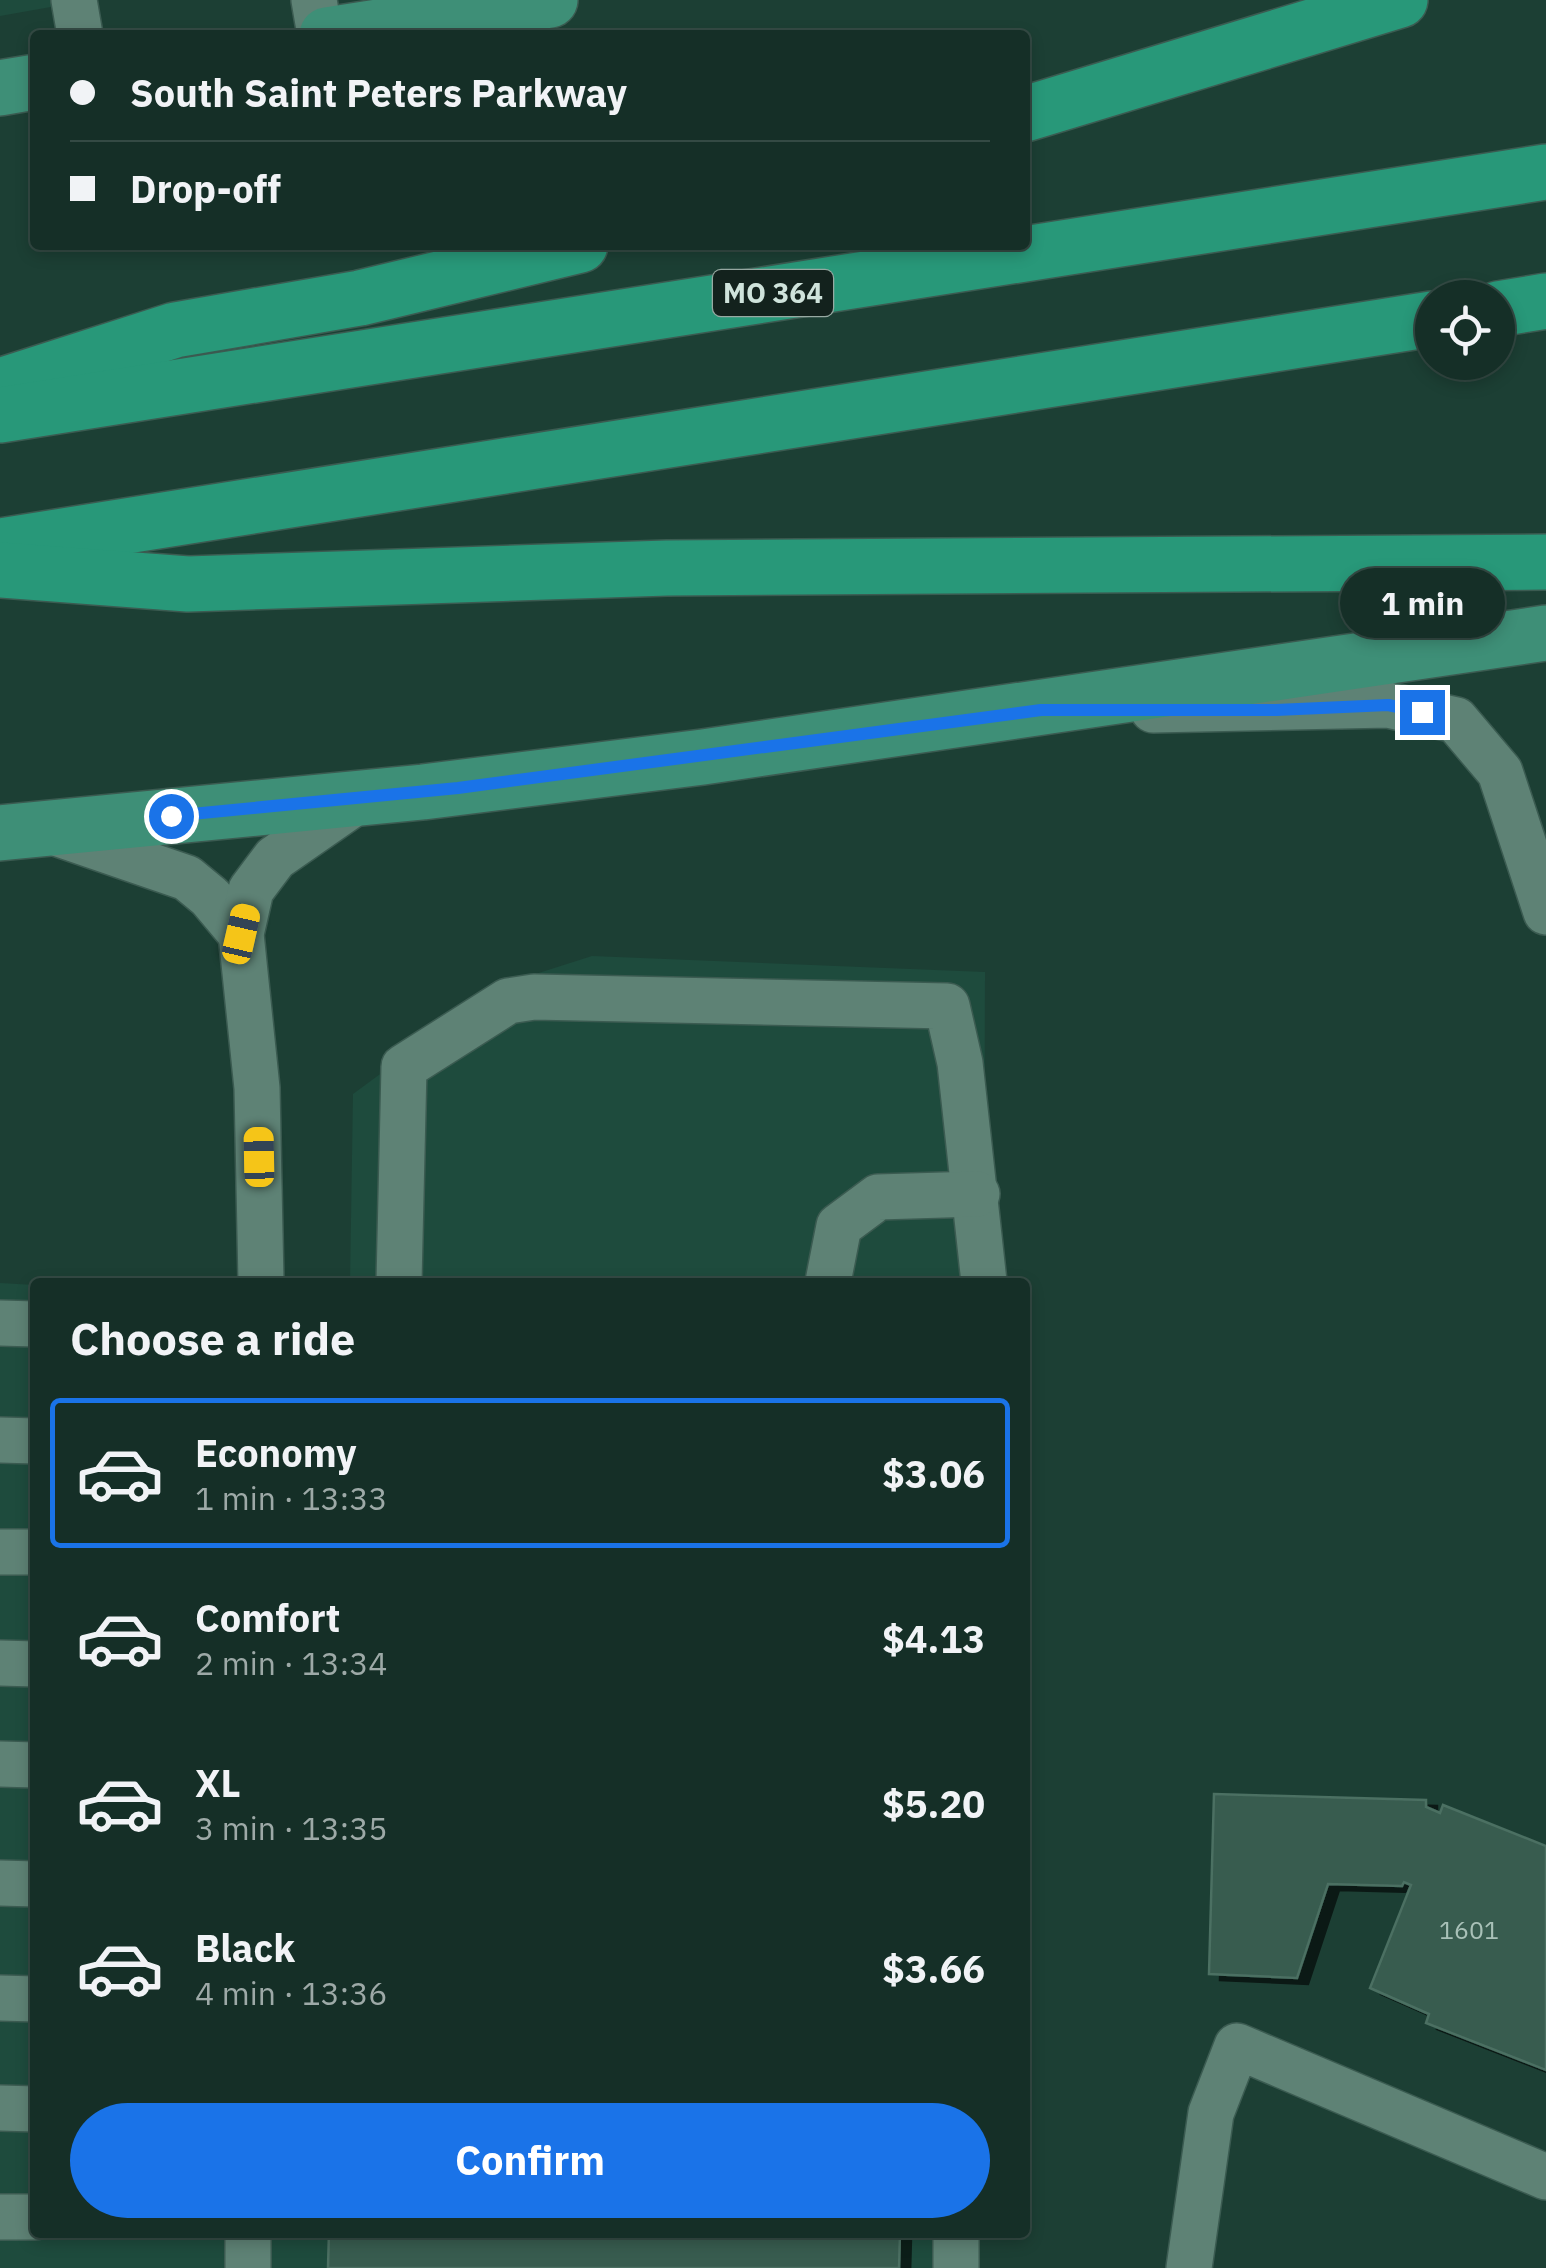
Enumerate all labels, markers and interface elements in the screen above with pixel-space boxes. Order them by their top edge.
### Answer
text: South Saint Peters Parkway [130,68,627,117]
text: Drop-off [130,164,281,213]
road number: MO 364 [713,270,833,316]
map controls [1415,280,1515,380]
button: locate [1415,280,1515,380]
callout: 1 min [1340,567,1504,637]
text: 1 min [1381,582,1464,624]
route end [1400,690,1445,735]
route start [149,794,194,839]
car [220,901,262,967]
car [243,1127,275,1187]
text: Choose a ride [70,1309,355,1367]
icon: car [75,1428,165,1518]
text: Economy [195,1428,357,1477]
text: $3.06 [882,1449,985,1498]
text: 1 min · 13:33 [195,1477,388,1519]
icon: car [75,1593,165,1683]
text: Comfort [195,1593,340,1642]
text: $4.13 [882,1614,985,1663]
text: 2 min · 13:34 [195,1642,388,1684]
icon: car [75,1758,165,1848]
text: XL [195,1758,241,1807]
text: $5.20 [882,1779,985,1828]
text: 3 min · 13:35 [195,1807,388,1849]
house number: 1601 [1439,1913,1499,1946]
icon: car [75,1923,165,2013]
text: Black [195,1923,295,1972]
text: $3.66 [882,1944,985,1993]
text: 4 min · 13:36 [195,1972,388,2014]
button: Confirm [70,2103,990,2218]

